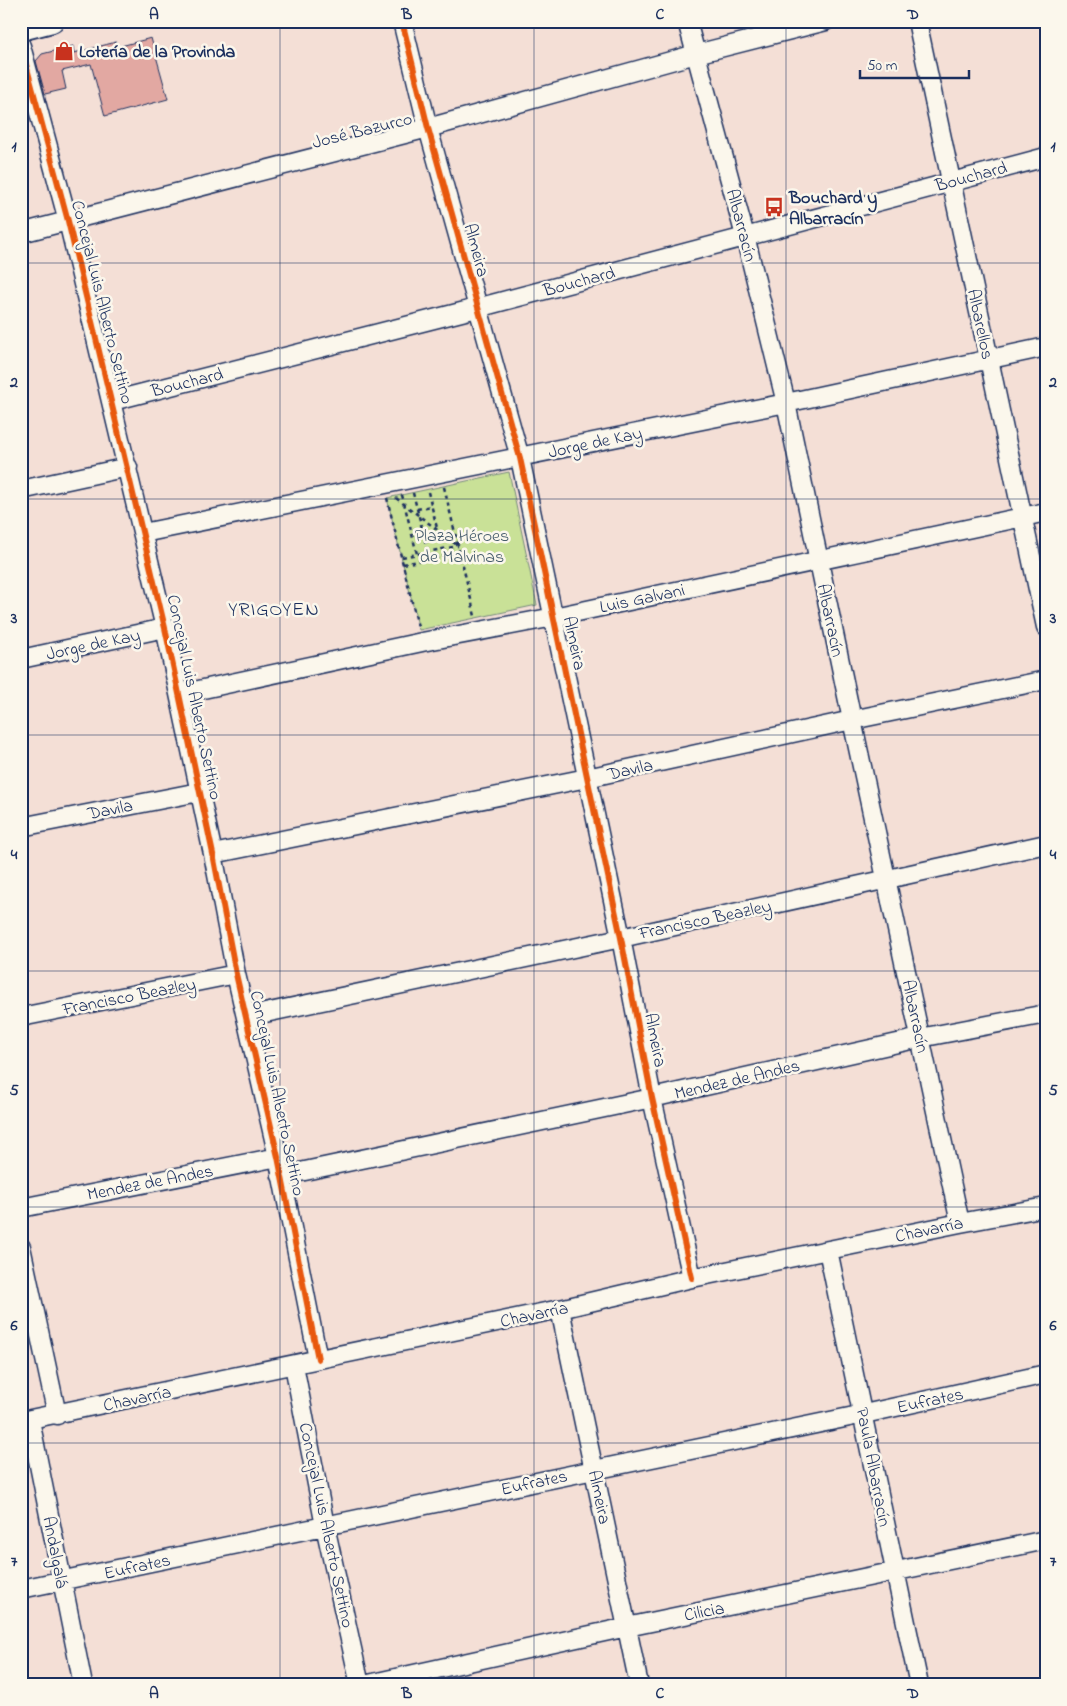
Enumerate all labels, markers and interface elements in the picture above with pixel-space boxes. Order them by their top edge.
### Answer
text: A [149,3,159,27]
text: B [401,3,413,27]
text: C [656,3,665,27]
text: D [906,3,919,27]
shop icon: Lotería de la Provinda [53,40,75,62]
place label: Lotería de la Provinda [79,40,236,66]
scale bar [860,48,968,80]
text: 50 m [867,55,898,77]
street label: José Bazurco [310,107,415,157]
text: 1 [11,135,17,159]
text: 1 [1050,135,1056,159]
street label: Bouchard [932,156,1010,200]
street label: Albarracín [718,186,762,265]
place label: Bouchard y Albarracín [788,186,877,233]
bus stop icon: Bouchard y Albarracín [763,196,785,218]
street label: Concejal Luis Alberto Settino [63,198,139,407]
street label: Almeira [455,221,495,280]
street label: Bouchard [540,261,618,305]
street label: Albarellos [959,287,999,362]
street label: Bouchard [148,362,226,406]
text: 2 [9,371,18,395]
text: 2 [1048,371,1057,395]
street label: Jorge de Kay [546,421,645,468]
park label: Plaza Héroes de Malvinas [415,524,509,571]
street label: Luis Galvani [597,578,687,622]
street label: Albarracín [809,581,850,660]
street label: Concejal Luis Alberto Settino [159,592,228,802]
district label: YRIGOYEN [228,596,320,625]
text: 3 [10,607,18,631]
text: 3 [1049,607,1057,631]
street label: Almeira [555,614,591,673]
street label: Jorge de Kay [44,623,143,670]
street label: Davila [604,753,656,789]
street label: Davila [84,794,135,828]
text: 4 [10,843,18,867]
text: 4 [1049,843,1057,867]
street label: Francisco Beazley [636,894,774,948]
street label: Francisco Beazley [60,972,198,1024]
street label: Albarracín [894,977,935,1056]
street label: Concejal Luis Alberto Settino [242,988,311,1198]
street label: Almeira [636,1011,672,1070]
street label: Mendez de Andes [672,1054,803,1108]
text: 5 [9,1079,19,1103]
text: 5 [1048,1079,1058,1103]
street label: Mendez de Andes [85,1159,216,1209]
street label: Chavarría [893,1211,966,1251]
street label: Chavarría [498,1296,571,1336]
text: 6 [9,1314,18,1338]
text: 6 [1048,1314,1057,1338]
street label: Chavarría [101,1380,174,1420]
street label: Eufrates [895,1382,966,1422]
street label: Paula Albarracín [848,1406,896,1529]
street label: Concejal Luis Alberto Settino [291,1420,360,1630]
street label: Eufrates [499,1464,570,1504]
street label: Almeira [580,1468,616,1527]
street label: Andalgalá [33,1514,74,1591]
street label: Eufrates [102,1548,173,1588]
text: 7 [11,1550,18,1574]
text: 7 [1050,1550,1057,1574]
street label: Cilicia [682,1596,727,1630]
text: A [149,1682,159,1706]
text: B [401,1682,413,1706]
text: C [656,1682,665,1706]
text: D [906,1682,919,1706]

